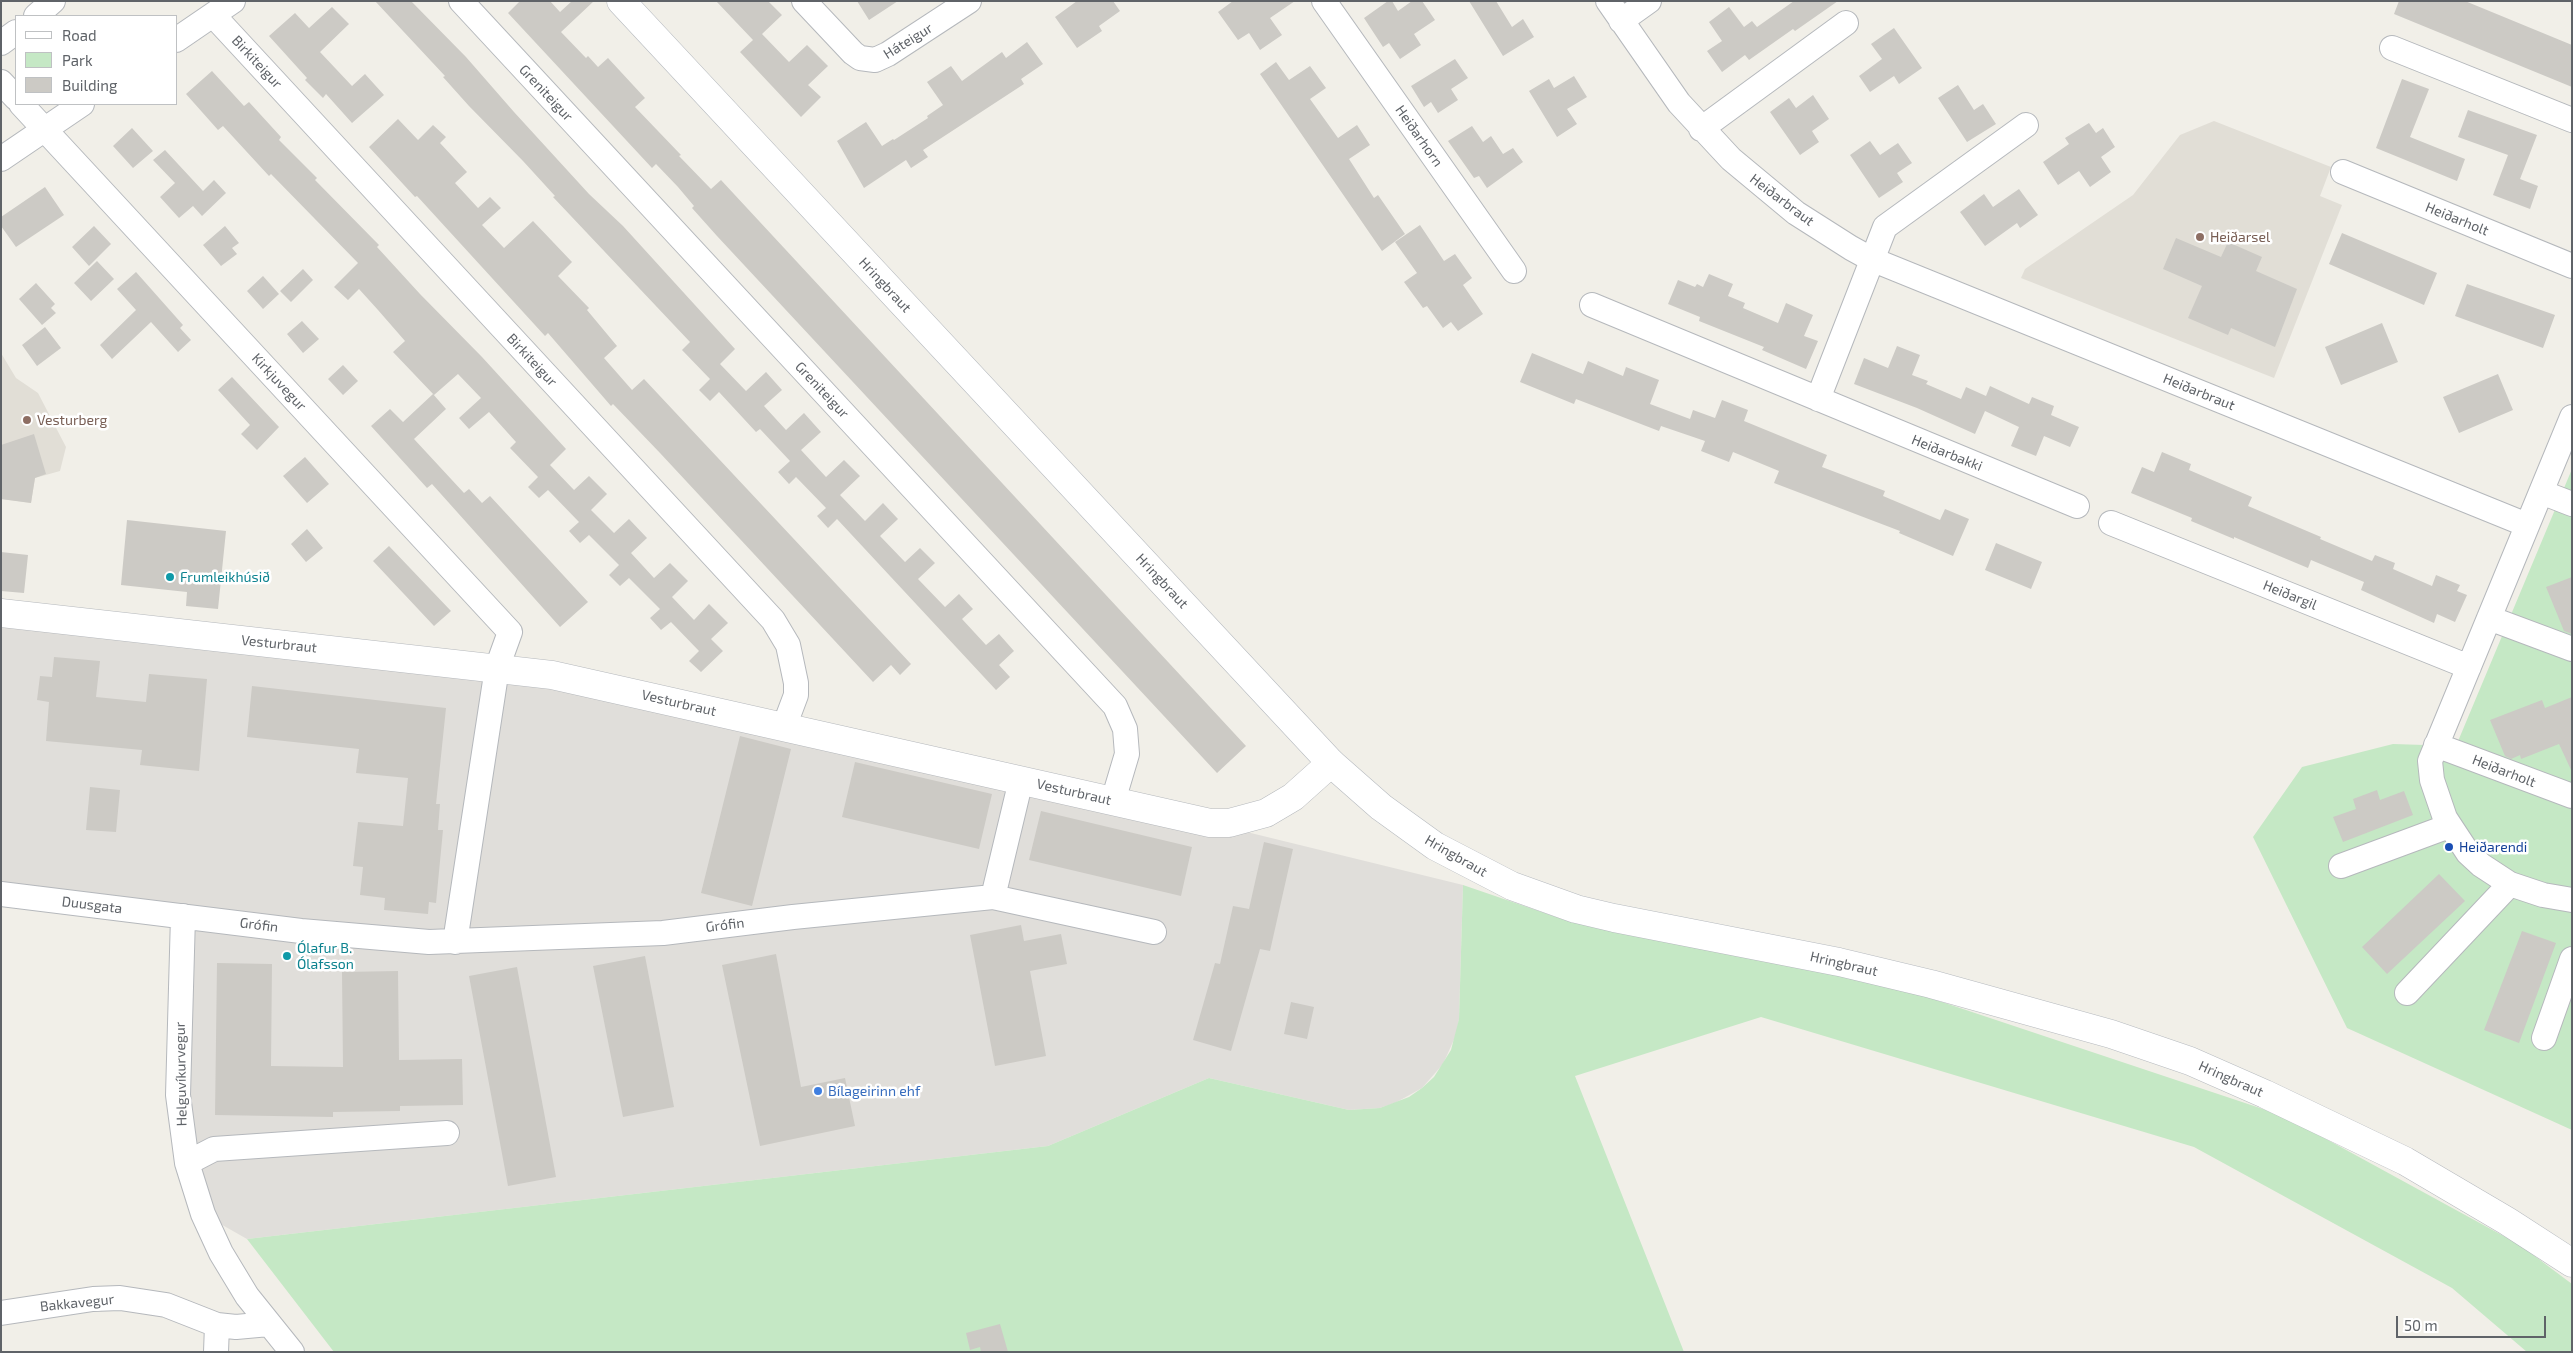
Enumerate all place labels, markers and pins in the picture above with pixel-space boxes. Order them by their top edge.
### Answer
place label: Heiðarsel [2210,229,2270,245]
marker: Heiðarsel [2194,231,2206,243]
place label: Vesturberg [37,412,107,428]
marker: Vesturberg [21,414,33,426]
place label: Frumleikhúsið [180,569,270,585]
marker: Frumleikhúsið [164,571,176,583]
place label: Heiðarendi [2459,839,2527,855]
marker: Heiðarendi [2443,841,2455,853]
place label: Ólafur B. Ólafsson [297,940,354,972]
marker: Ólafur B. Ólafsson [281,950,293,962]
place label: Bílageirinn ehf [828,1083,920,1099]
marker: Bílageirinn ehf [812,1085,824,1097]

